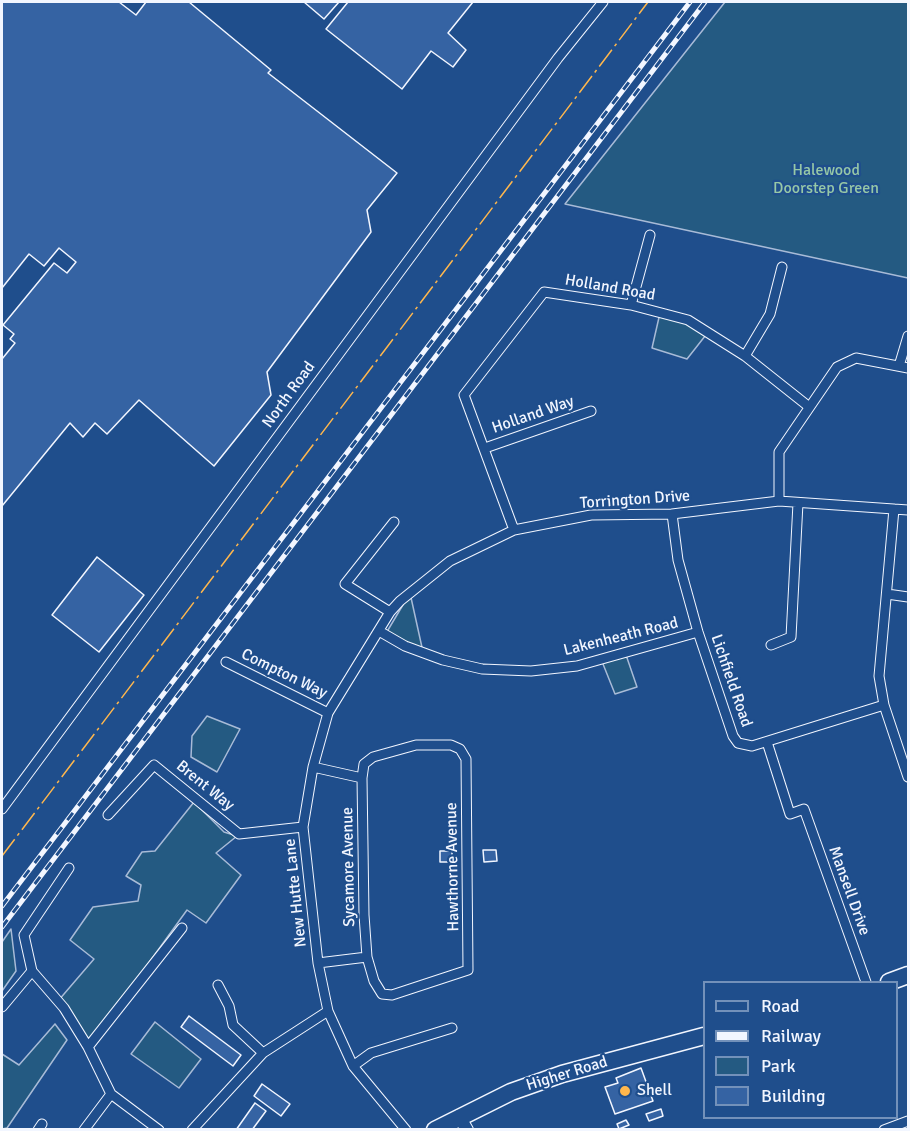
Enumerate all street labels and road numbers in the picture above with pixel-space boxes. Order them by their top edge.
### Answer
street label: Holland Road [563,271,657,305]
street label: North Road [258,358,320,432]
street label: Holland Way [489,392,577,438]
street label: Torrington Drive [579,487,691,513]
street label: Lakenheath Road [562,613,680,661]
street label: Lichfield Road [706,632,756,730]
street label: Compton Way [238,645,330,703]
street label: Brent Way [172,757,238,815]
street label: Hawthorne Avenue [442,802,464,932]
street label: Sycamore Avenue [338,807,360,927]
street label: New Hutte Lane [281,838,311,948]
street label: Mansell Drive [824,844,874,938]
street label: Higher Road [524,1053,610,1095]

